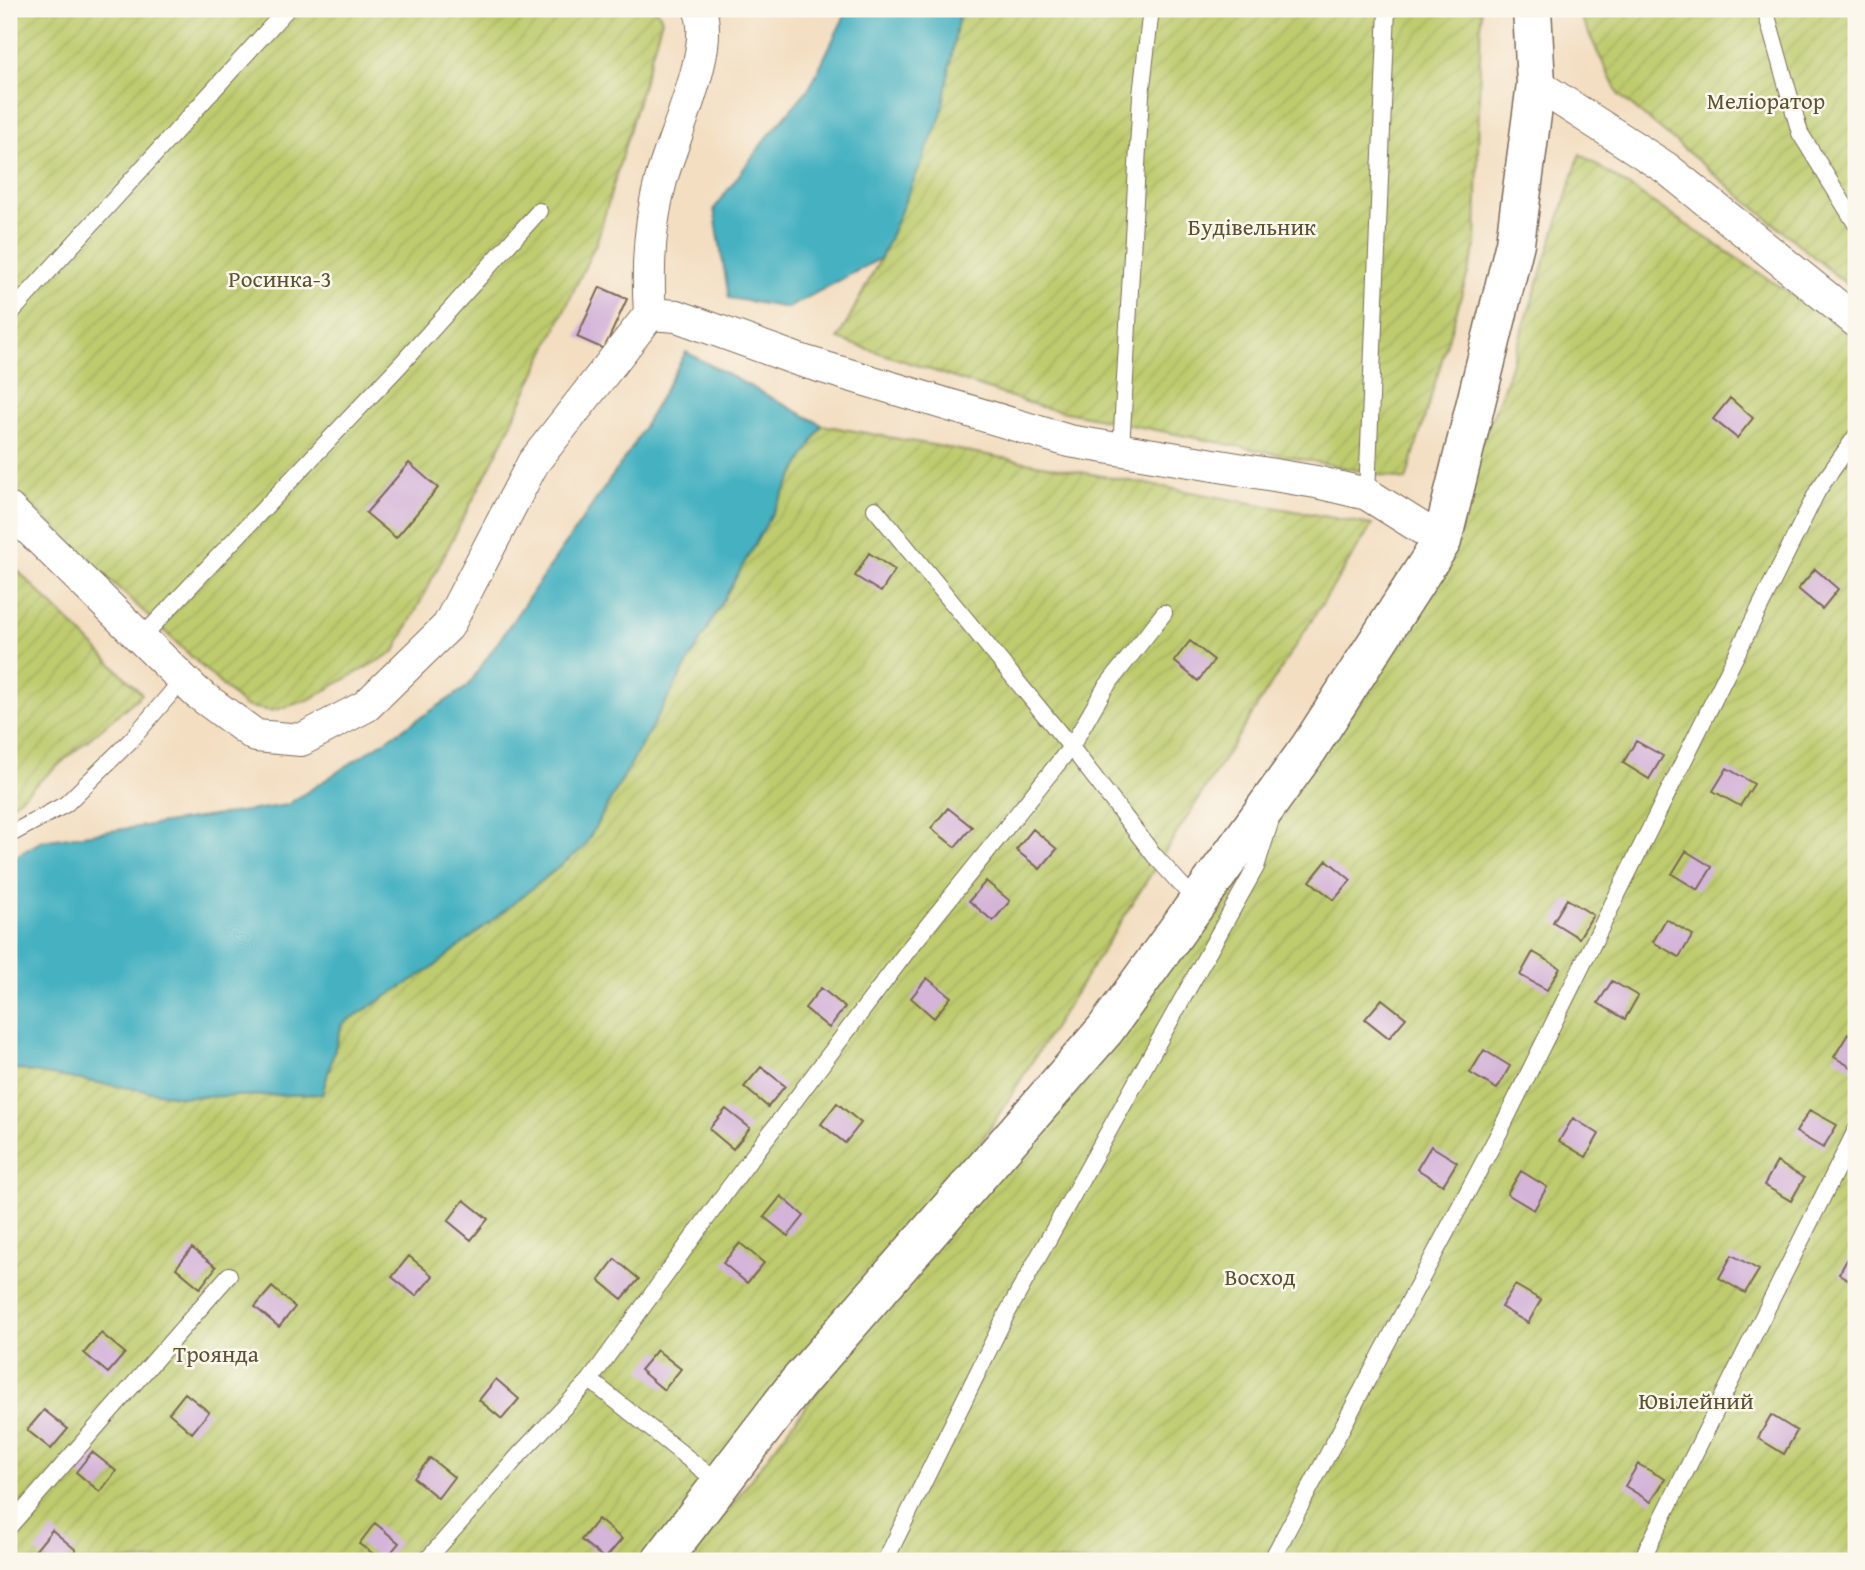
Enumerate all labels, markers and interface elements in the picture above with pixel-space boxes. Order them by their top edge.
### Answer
park label: Меліоратор [1707,84,1825,117]
park label: Будівельник [1188,210,1316,243]
park label: Росинка-3 [228,262,332,295]
park label: Восход [1225,1260,1296,1293]
park label: Троянда [173,1337,259,1370]
park label: Ювілейний [1638,1384,1754,1417]

